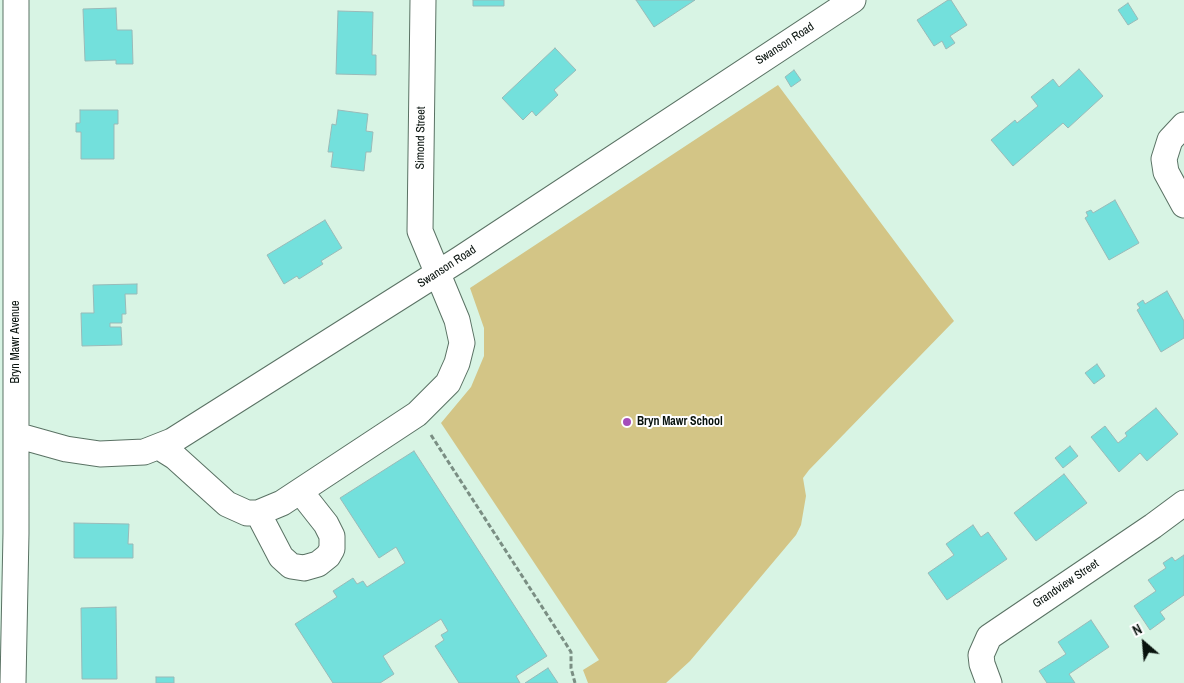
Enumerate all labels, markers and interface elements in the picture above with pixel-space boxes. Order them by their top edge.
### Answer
street label: Swanson Road [753,20,817,68]
street label: Simond Street [413,106,429,170]
street label: Swanson Road [415,243,479,291]
street label: Bryn Mawr Avenue [9,301,23,383]
place label: Bryn Mawr School [637,415,723,429]
marker: Bryn Mawr School [621,416,633,428]
street label: Grandview Street [1030,557,1102,611]
north arrow [1119,618,1169,668]
text: N [1129,620,1145,640]

